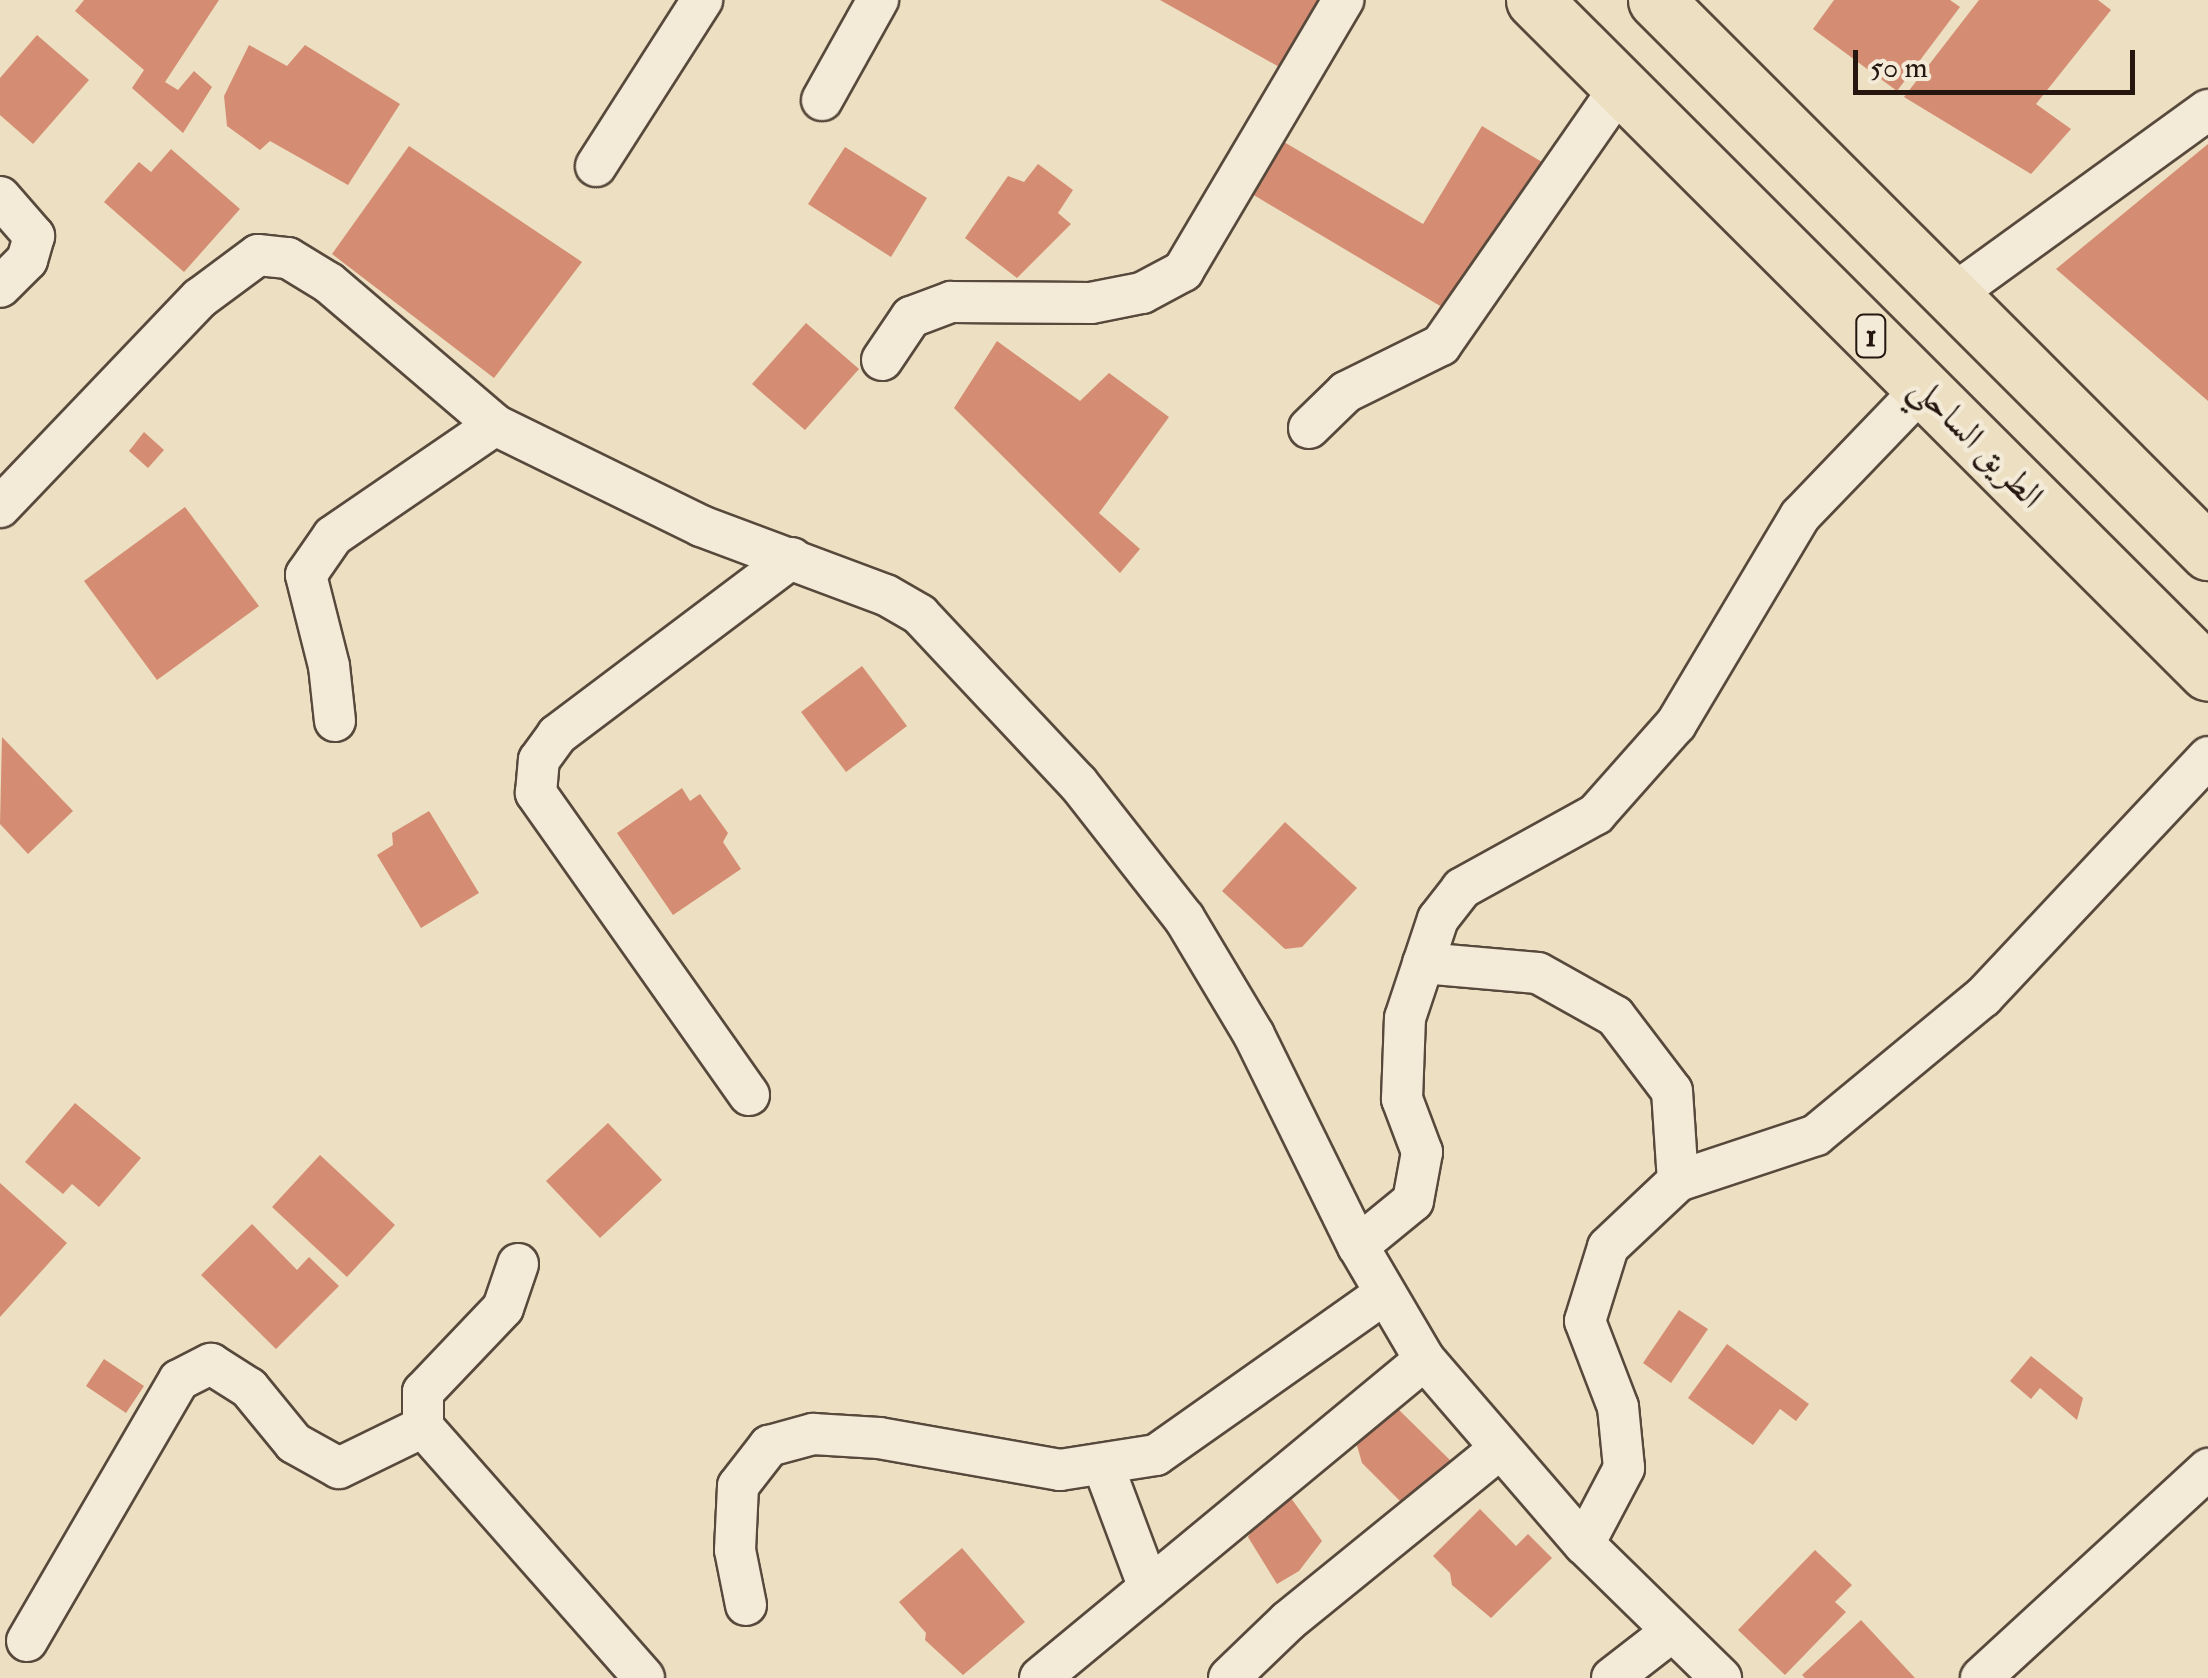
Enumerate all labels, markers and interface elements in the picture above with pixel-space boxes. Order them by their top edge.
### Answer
scale bar [1858,30,2140,92]
text: 50 m [1870,49,1928,86]
road number: 1 [1854,309,1888,363]
street label: الطريق الساحلي [1902,367,2052,517]

